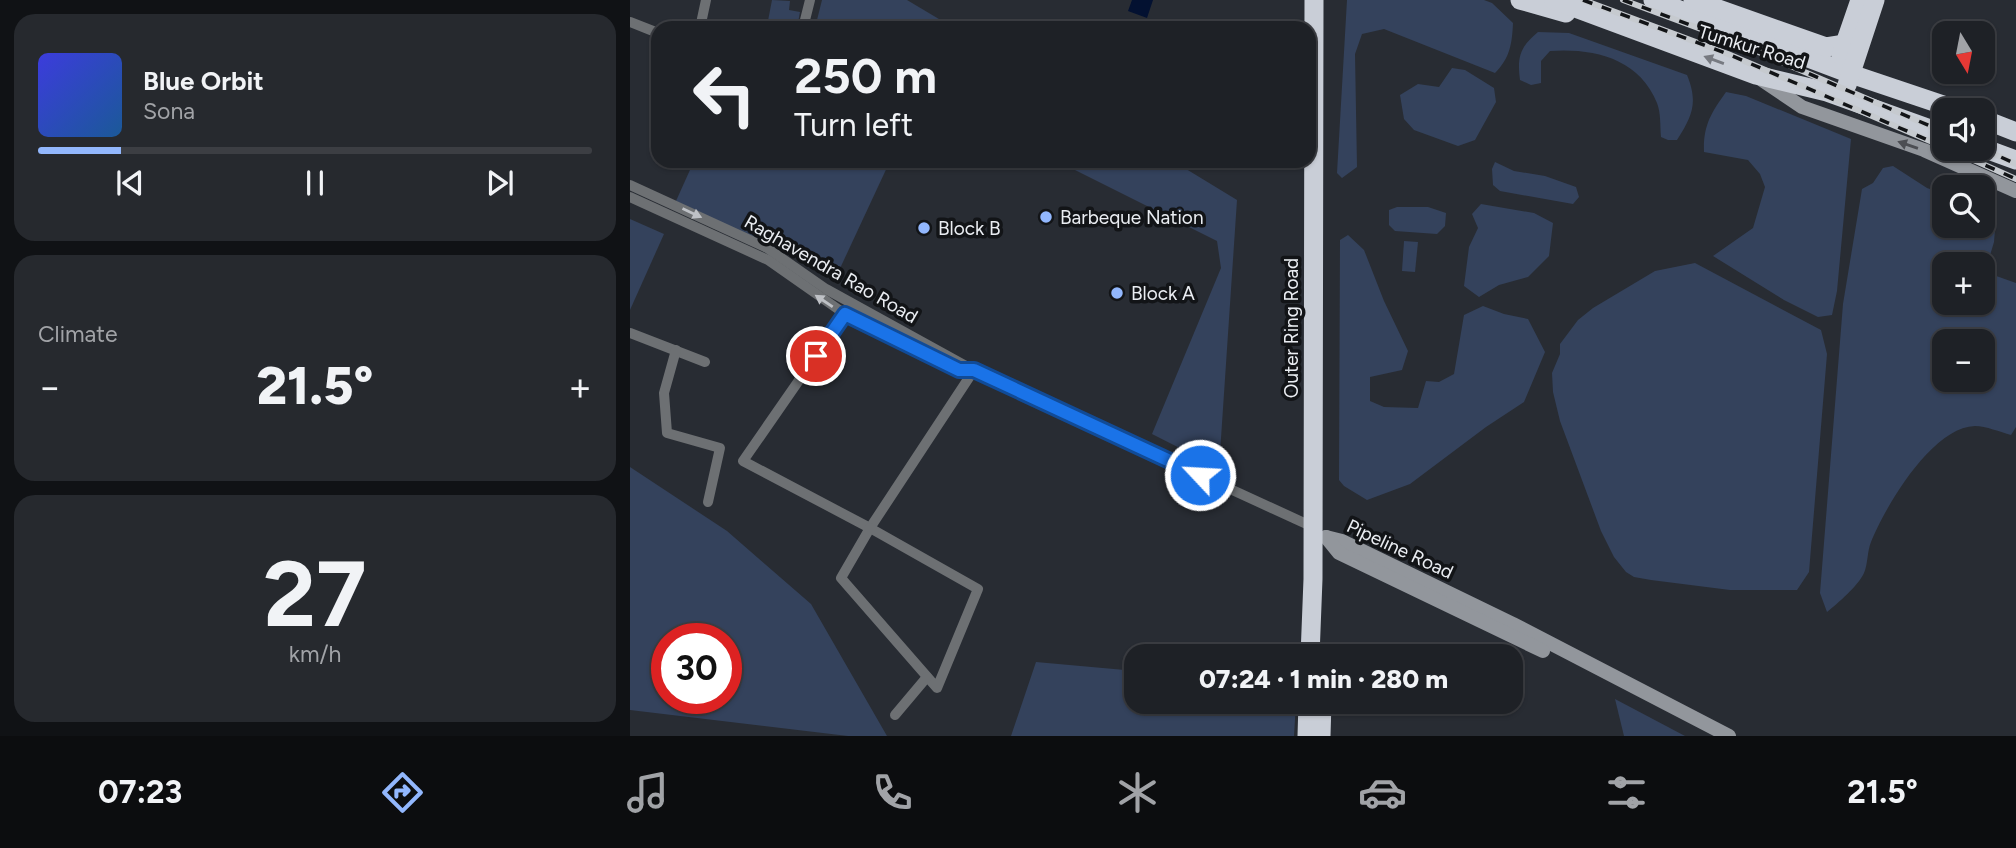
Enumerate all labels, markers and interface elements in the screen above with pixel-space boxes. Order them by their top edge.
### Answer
street label: Tumkur Road [1696,20,1808,74]
north arrow [1932,21,1995,84]
map controls [1932,21,1995,392]
text: 250 m [794,46,937,105]
icon: left [679,49,770,140]
one-way arrow [1703,54,1724,65]
text: Blue Orbit [143,65,264,97]
text: Sona [143,97,195,125]
button: sound [1932,98,1995,161]
text: Turn left [794,106,913,144]
one-way arrow [1898,139,1919,150]
icon: previous [111,164,149,202]
icon: pause [296,164,334,202]
icon: next [481,164,519,202]
button: search [1932,175,1995,238]
place label: Barbeque Nation [1060,206,1204,229]
one-way arrow [682,207,702,219]
marker: Barbeque Nation [1038,209,1054,225]
street label: Raghavendra Rao Road [740,210,922,328]
place label: Block B [938,217,1001,240]
marker: Block B [916,220,932,236]
button: + [1932,252,1995,315]
street label: Outer Ring Road [1280,258,1303,398]
place label: Block A [1131,282,1195,305]
marker: Block A [1109,285,1125,301]
one-way arrow [815,295,834,308]
text: Climate [38,320,117,348]
pin [786,326,846,386]
button: − [1932,329,1995,392]
icon: arrive [797,337,835,375]
text: 21.5° [257,355,373,417]
text: − [38,364,62,410]
text: + [568,364,592,410]
position arrow [1163,438,1237,512]
street label: Pipeline Road [1343,514,1457,584]
text: 27 [263,540,367,649]
speed limit sign: 30 [651,623,742,714]
text: km/h [289,640,341,668]
text: 07:24 · 1 min · 280 m [1199,663,1448,695]
icon: directions [378,768,427,817]
icon: music [623,768,672,817]
icon: phone [868,768,917,817]
icon: climate [1113,768,1162,817]
icon: car [1358,768,1407,817]
icon: filters [1602,768,1651,817]
text: 07:23 [98,773,182,811]
text: 21.5° [1847,773,1918,811]

